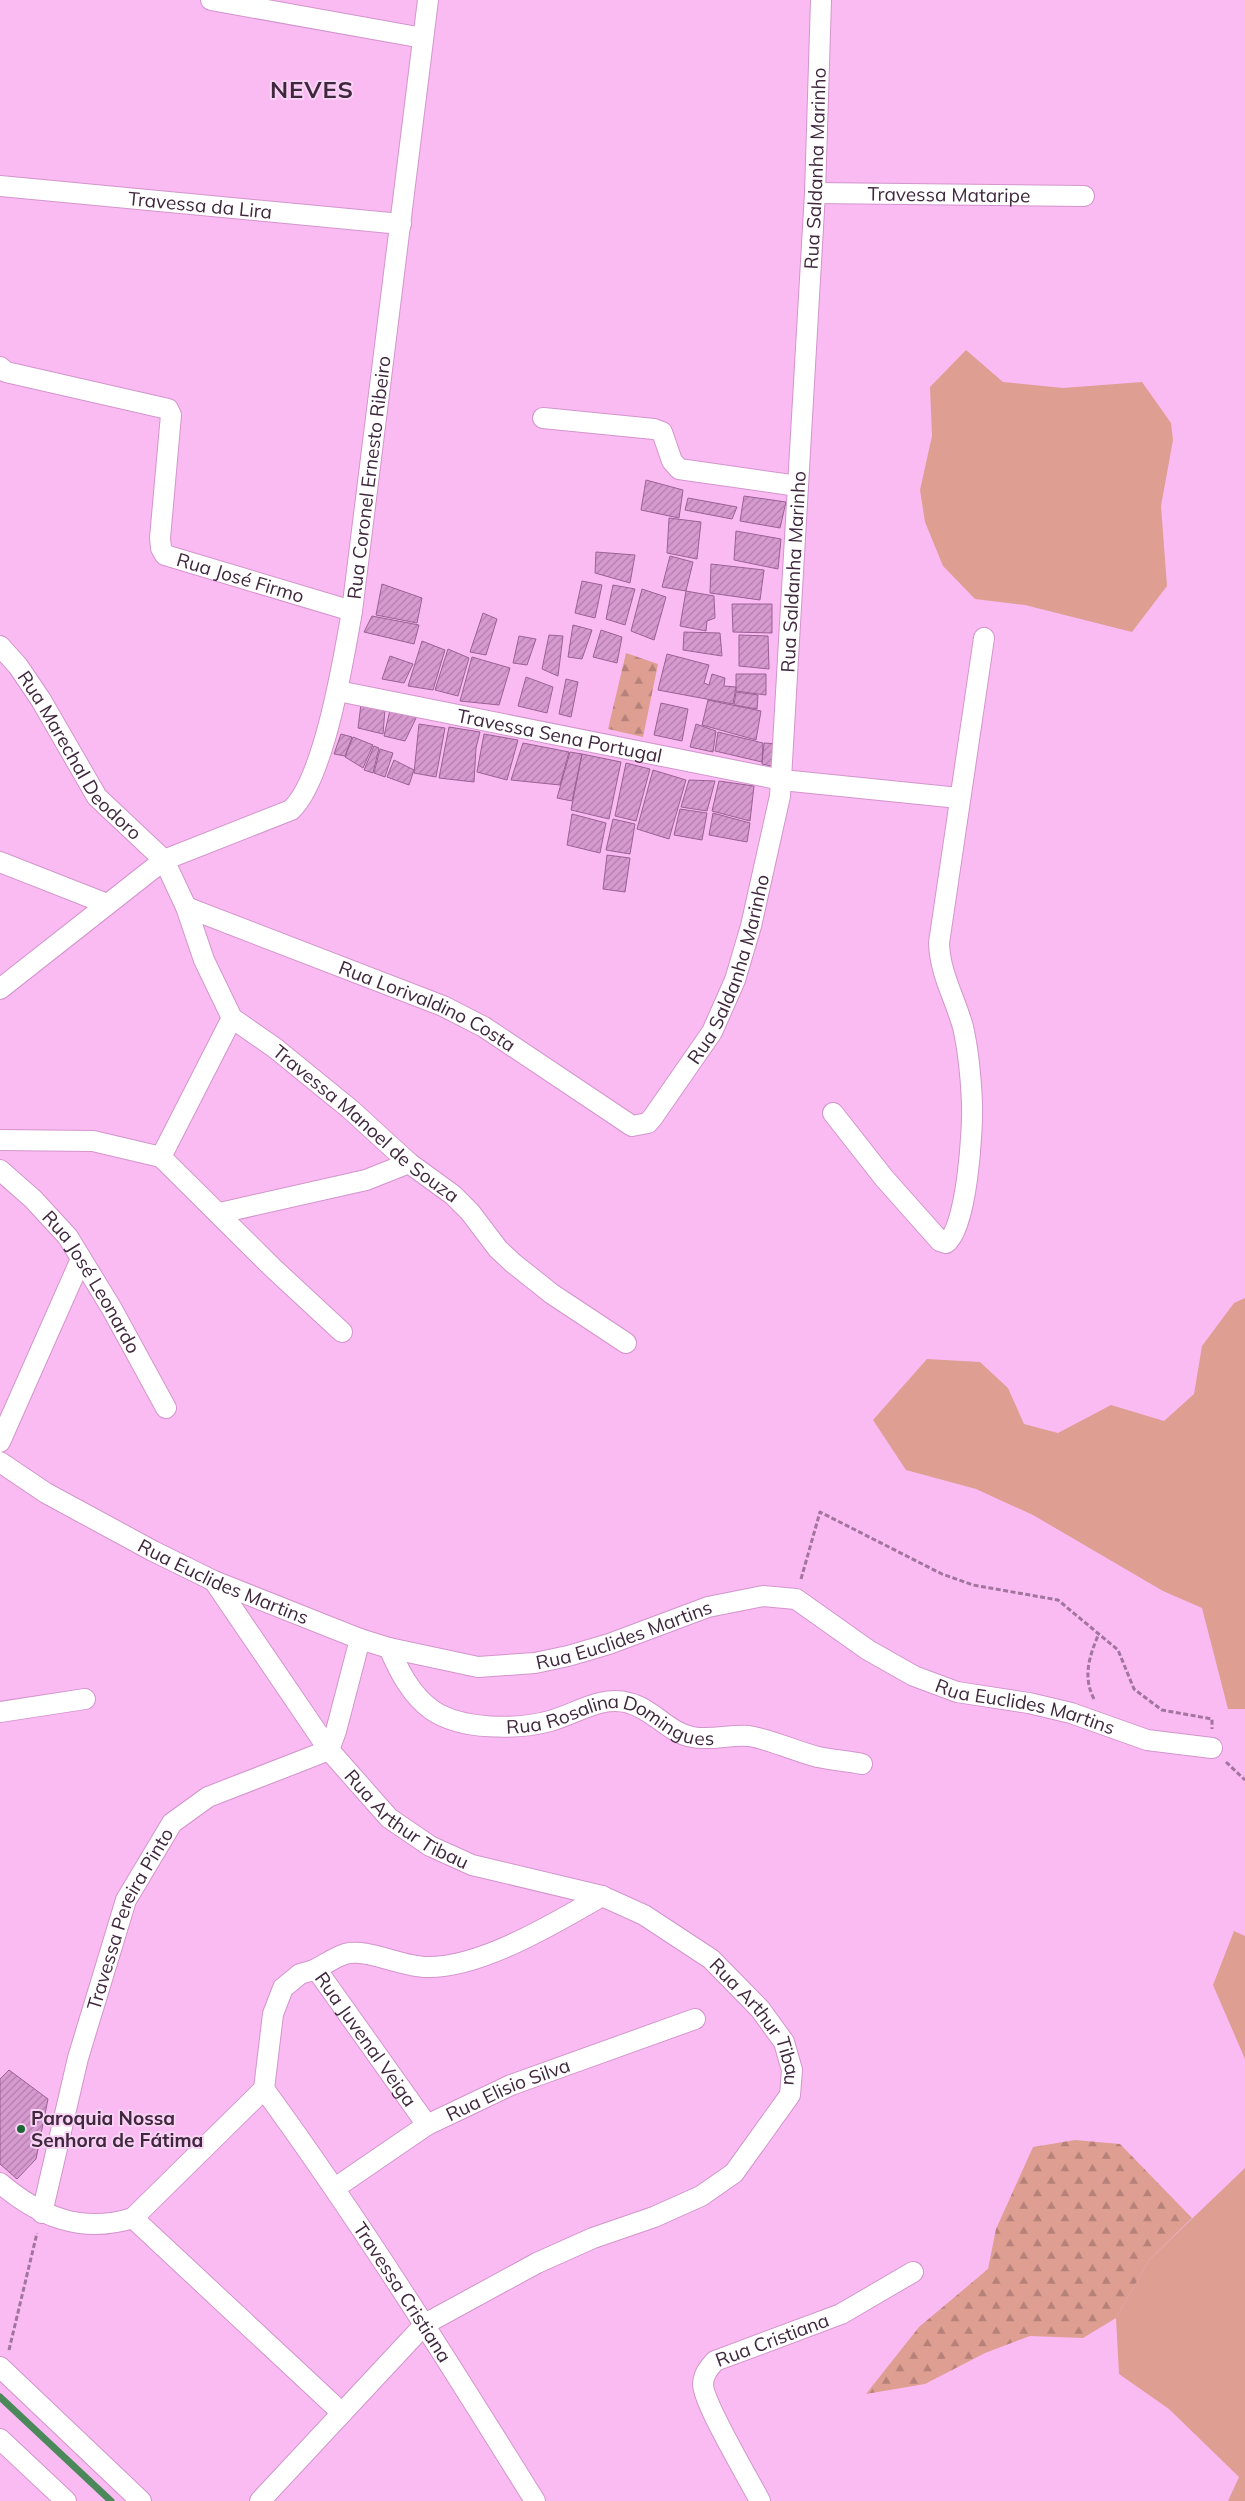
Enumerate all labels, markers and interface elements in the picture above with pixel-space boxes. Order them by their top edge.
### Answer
street label: Rua Saldanha Marinho [799,67,831,270]
district label: NEVES [270,74,354,104]
street label: Travessa Mataripe [868,182,1030,207]
street label: Travessa da Lira [127,186,273,224]
street label: Rua Coronel Ernesto Ribeiro [342,354,396,601]
street label: Rua Saldanha Marinho [775,470,811,673]
street label: Rua José Firmo [174,547,307,608]
street label: Rua Marechal Deodoro [13,666,147,845]
street label: Travessa Sena Portugal [455,703,664,768]
street label: Rua Saldanha Marinho [682,872,774,1069]
street label: Rua Lorivaldino Costa [335,955,520,1057]
street label: Travessa Manoel de Souza [268,1039,464,1207]
street label: Rua José Leonardo [37,1205,146,1358]
street label: Rua Euclides Martins [134,1533,312,1629]
street label: Rua Euclides Martins [534,1595,715,1675]
street label: Rua Euclides Martins [932,1673,1118,1740]
street label: Rua Rosalina Domingues [506,1689,715,1750]
street label: Rua Arthur Tibau [339,1764,473,1874]
street label: Travessa Pereira Pinto [81,1824,178,2013]
street label: Rua Arthur Tibau [705,1953,805,2086]
street label: Rua Juvenal Veiga [310,1967,422,2111]
street label: Rua Elisio Silva [442,2053,573,2126]
place label: Paroquia Nossa Senhora de Fátima [31,2106,203,2152]
marker: Paroquia Nossa Senhora de Fátima [15,2123,27,2135]
street label: Travessa Cristiana [348,2217,457,2367]
street label: Rua Cristiana [712,2308,832,2372]

